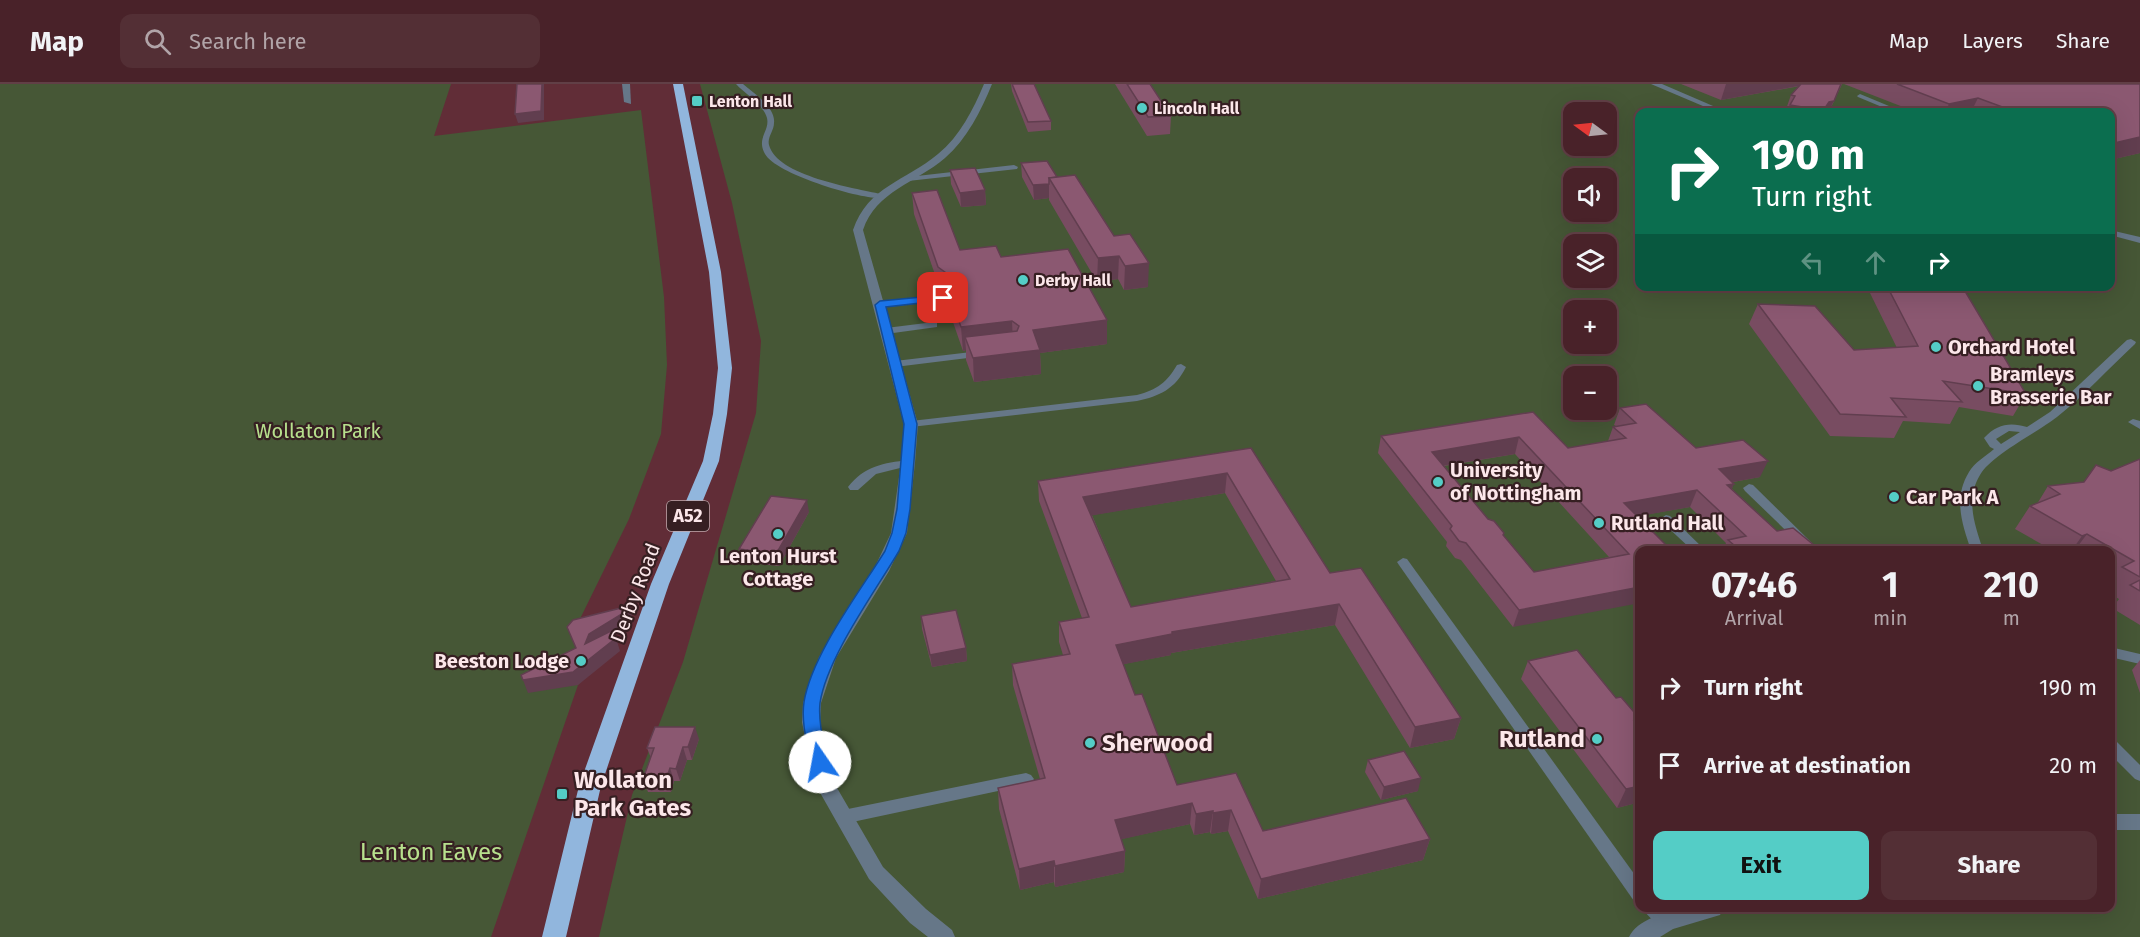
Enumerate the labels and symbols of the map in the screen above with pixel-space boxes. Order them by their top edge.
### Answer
place label: Lenton Hall [709,92,792,111]
marker: Lenton Hall [690,94,704,108]
place label: Lincoln Hall [1154,99,1239,118]
marker: Lincoln Hall [1135,101,1149,115]
north arrow [1563,102,1617,156]
place label: Derby Hall [1035,271,1111,290]
pin [917,272,968,323]
marker: Derby Hall [1016,273,1030,287]
place label: Orchard Hotel [1948,335,2075,359]
marker: Orchard Hotel [1929,340,1943,354]
place label: Bramleys Brasserie Bar [1990,362,2112,409]
marker: Bramleys Brasserie Bar [1971,379,1985,393]
park label: Wollaton Park [255,419,381,443]
place label: University of Nottingham [1450,458,1582,505]
marker: University of Nottingham [1431,475,1445,489]
place label: Car Park A [1906,485,2000,509]
marker: Car Park A [1887,490,1901,504]
road number: A52 [667,501,709,531]
place label: Rutland Hall [1611,511,1723,535]
marker: Rutland Hall [1592,516,1606,530]
marker: Lenton Hurst Cottage [771,527,785,541]
street label: Derby Road [605,540,665,646]
place label: Lenton Hurst Cottage [719,544,837,591]
place label: Beeston Lodge [435,649,569,673]
marker: Beeston Lodge [574,654,588,668]
place label: Rutland [1499,725,1585,753]
place label: Sherwood [1102,729,1213,757]
position arrow [788,730,852,794]
marker: Rutland [1590,732,1604,746]
marker: Sherwood [1083,736,1097,750]
place label: Wollaton Park Gates [574,766,692,822]
marker: Wollaton Park Gates [555,787,569,801]
park label: Lenton Eaves [360,838,502,866]

